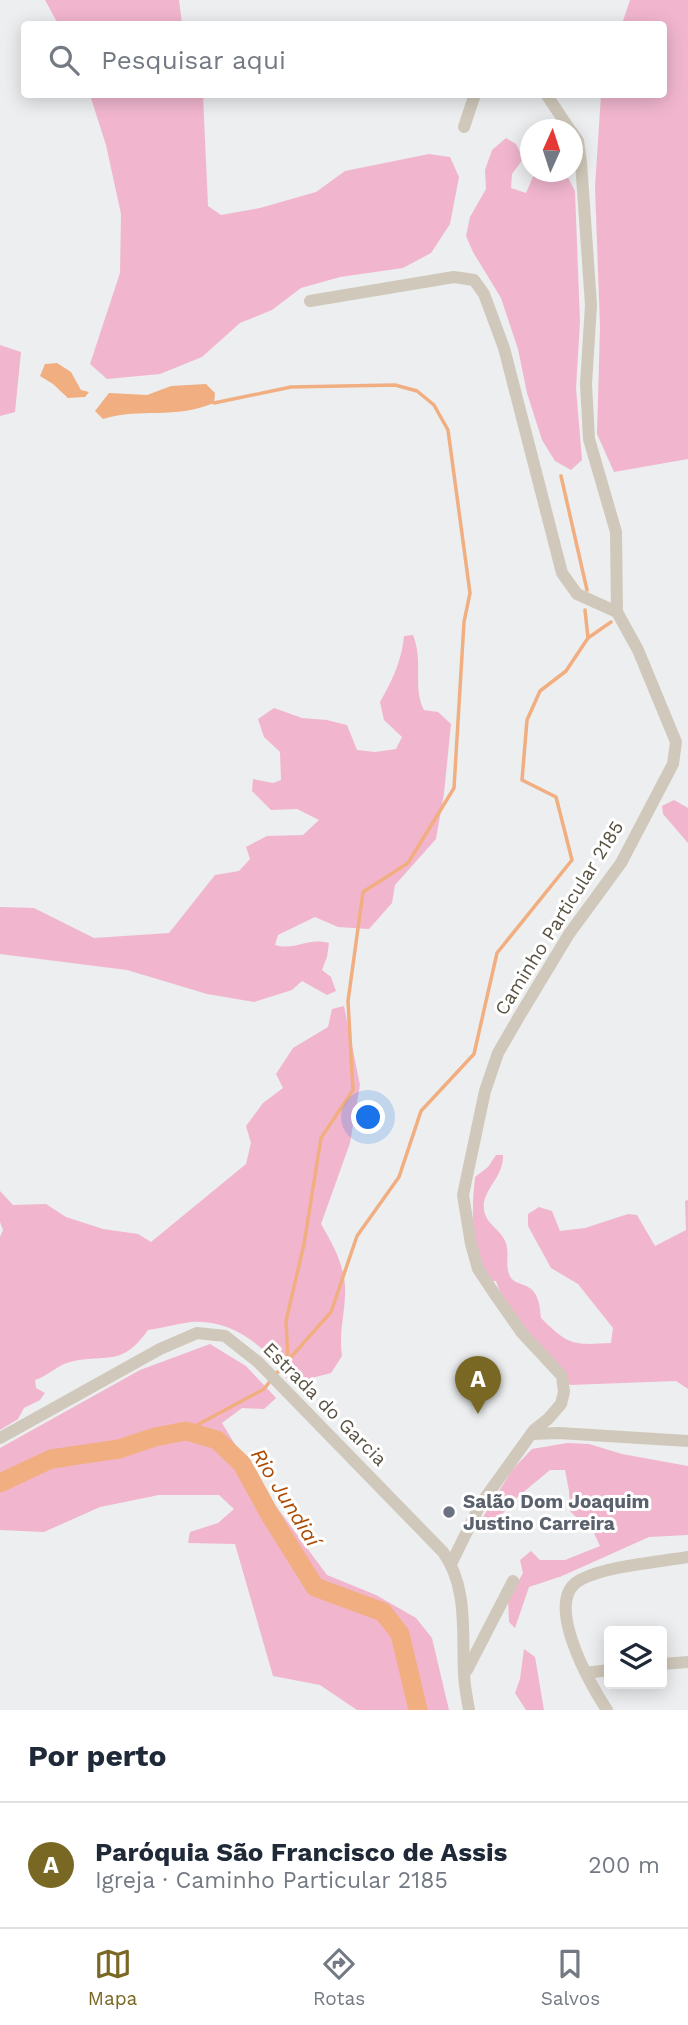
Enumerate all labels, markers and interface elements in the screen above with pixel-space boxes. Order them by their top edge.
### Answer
search box [21,21,667,98]
icon: search [45,41,83,79]
text: Pesquisar aqui [101,45,286,75]
north arrow [520,119,583,182]
street label: Caminho Particular 2185 [490,817,628,1019]
your location [351,1100,385,1134]
street label: Estrada do Garcia [258,1337,392,1471]
pin: A [455,1356,501,1414]
water label: Rio Jundiaí [246,1443,327,1553]
place label: Salão Dom Joaquim Justino Carreira [463,1490,649,1535]
marker: Salão Dom Joaquim Justino Carreira [441,1504,457,1520]
map controls [604,1626,667,1689]
button: layers [604,1626,667,1689]
text: Por perto [28,1738,166,1773]
text: Paróquia São Francisco de Assis [95,1837,507,1867]
text: A [43,1852,59,1879]
text: 200 m [588,1852,660,1879]
text: Igreja · Caminho Particular 2185 [95,1867,448,1894]
tab: Mapa [88,1945,137,2010]
tab: Rotas [313,1945,365,2010]
tab: Salvos [541,1945,600,2010]

